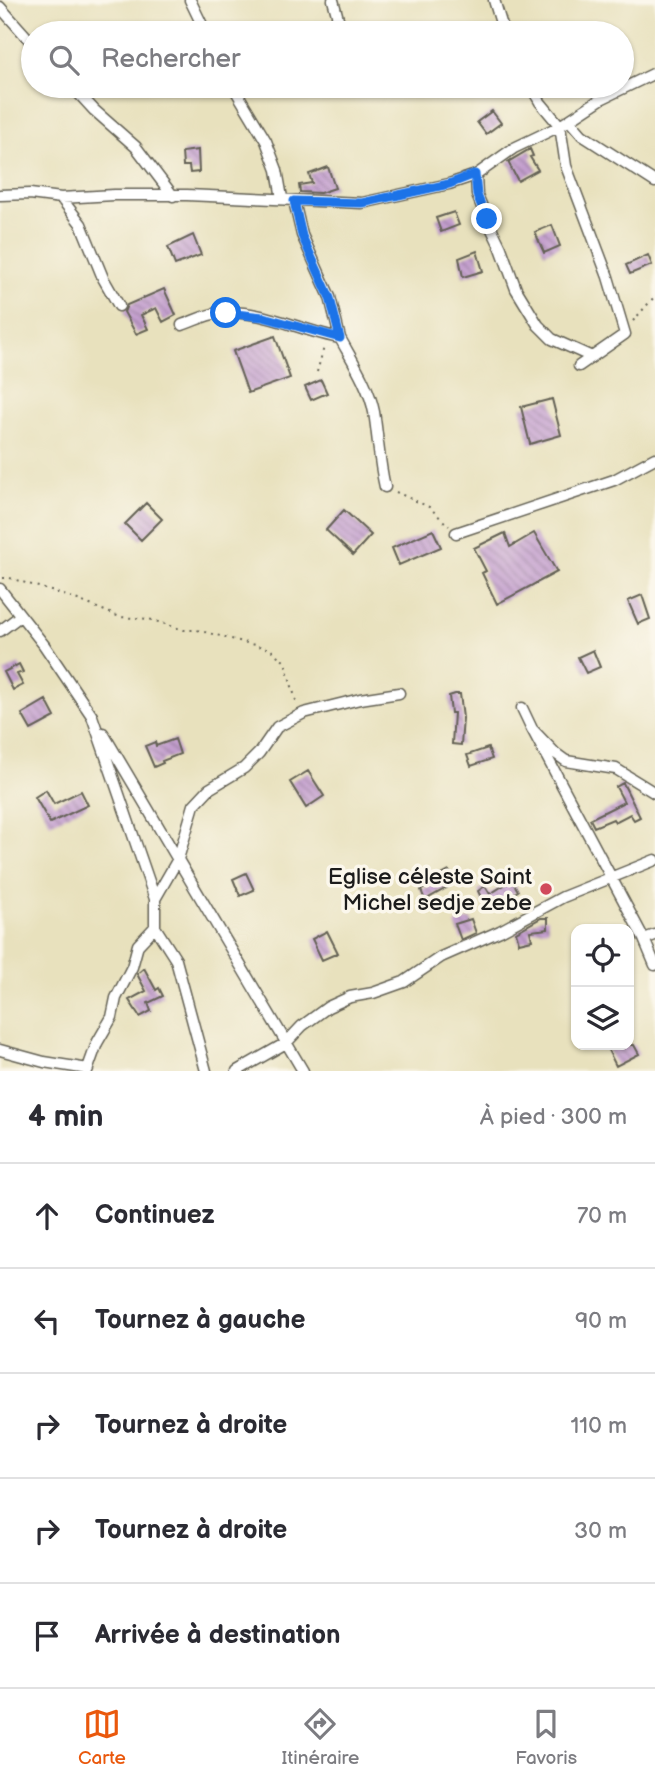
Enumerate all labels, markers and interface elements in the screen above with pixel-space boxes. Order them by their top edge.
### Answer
search box [21,21,634,98]
icon: search [45,41,83,79]
text: Rechercher [101,44,240,75]
route end [471,203,502,234]
route start [210,297,241,328]
place label: Eglise céleste Saint Michel sedje zebe [328,863,532,917]
marker: Eglise céleste Saint Michel sedje zebe [538,881,554,897]
map controls [571,924,634,1050]
button: locate [571,924,634,987]
button: layers [571,987,634,1050]
text: 4 min [28,1099,103,1135]
text: À pied · 300 m [480,1103,627,1131]
icon: ahead [28,1197,66,1235]
text: Continuez [95,1200,215,1231]
text: 70 m [577,1202,627,1230]
icon: left [28,1302,66,1340]
text: Tournez à gauche [95,1305,306,1336]
text: 90 m [575,1307,627,1335]
icon: right [28,1407,66,1445]
text: Tournez à droite [95,1410,287,1441]
text: 110 m [570,1412,627,1440]
icon: right [28,1512,66,1550]
text: Tournez à droite [95,1515,287,1546]
text: 30 m [574,1517,627,1545]
icon: arrive [28,1617,66,1655]
text: Arrivée à destination [95,1620,341,1651]
tab: Carte [78,1705,126,1770]
tab: Itinéraire [282,1705,359,1770]
tab: Favoris [515,1705,577,1770]

